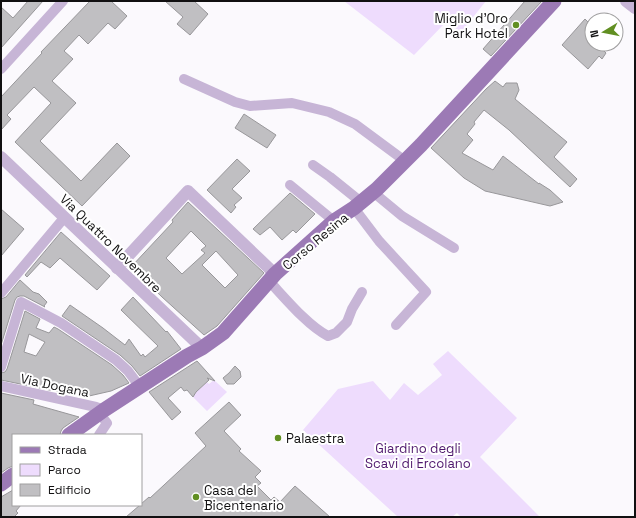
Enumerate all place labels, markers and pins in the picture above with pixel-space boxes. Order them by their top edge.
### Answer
place label: Miglio d'Oro Park Hotel [435,10,508,42]
marker: Miglio d'Oro Park Hotel [511,20,521,30]
place label: Palaestra [286,430,345,447]
marker: Palaestra [273,433,283,443]
place label: Casa del Bicentenario [204,482,284,514]
marker: Casa del Bicentenario [191,492,201,502]

